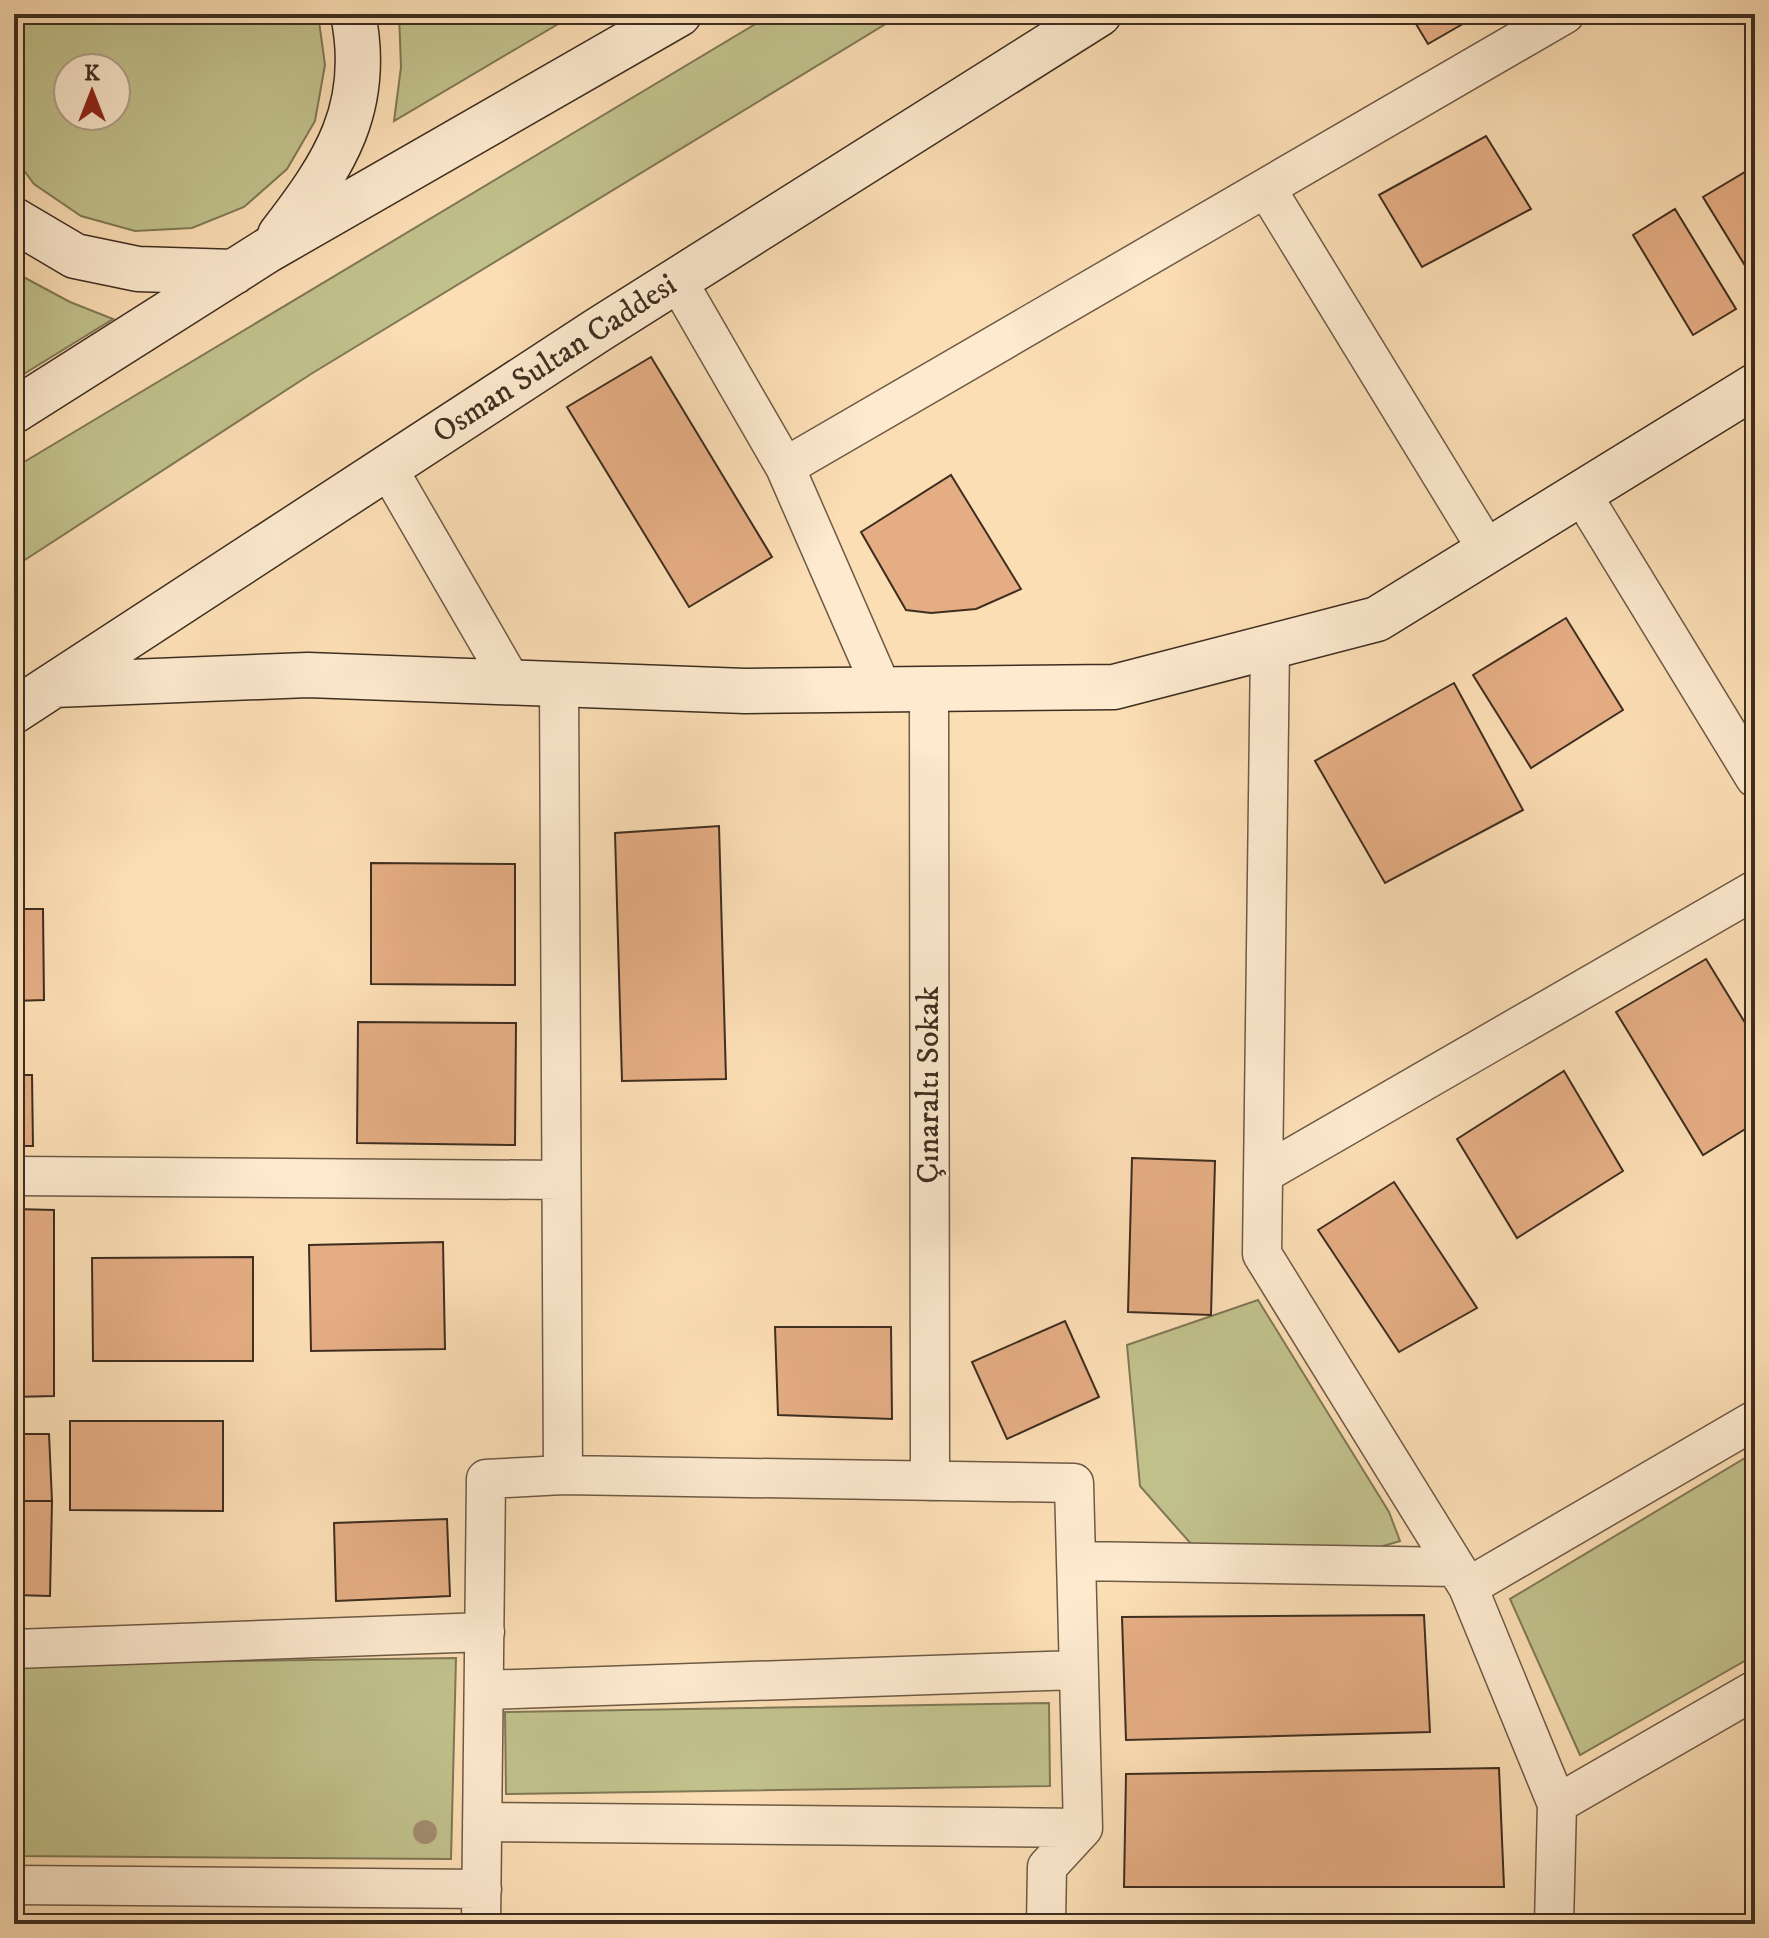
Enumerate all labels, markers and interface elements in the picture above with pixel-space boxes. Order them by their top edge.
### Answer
north arrow [52,52,132,132]
text: K [84,60,100,87]
street label: Osman Sultan Caddesi [426,265,684,453]
street label: Çınaraltı Sokak [909,986,949,1184]

